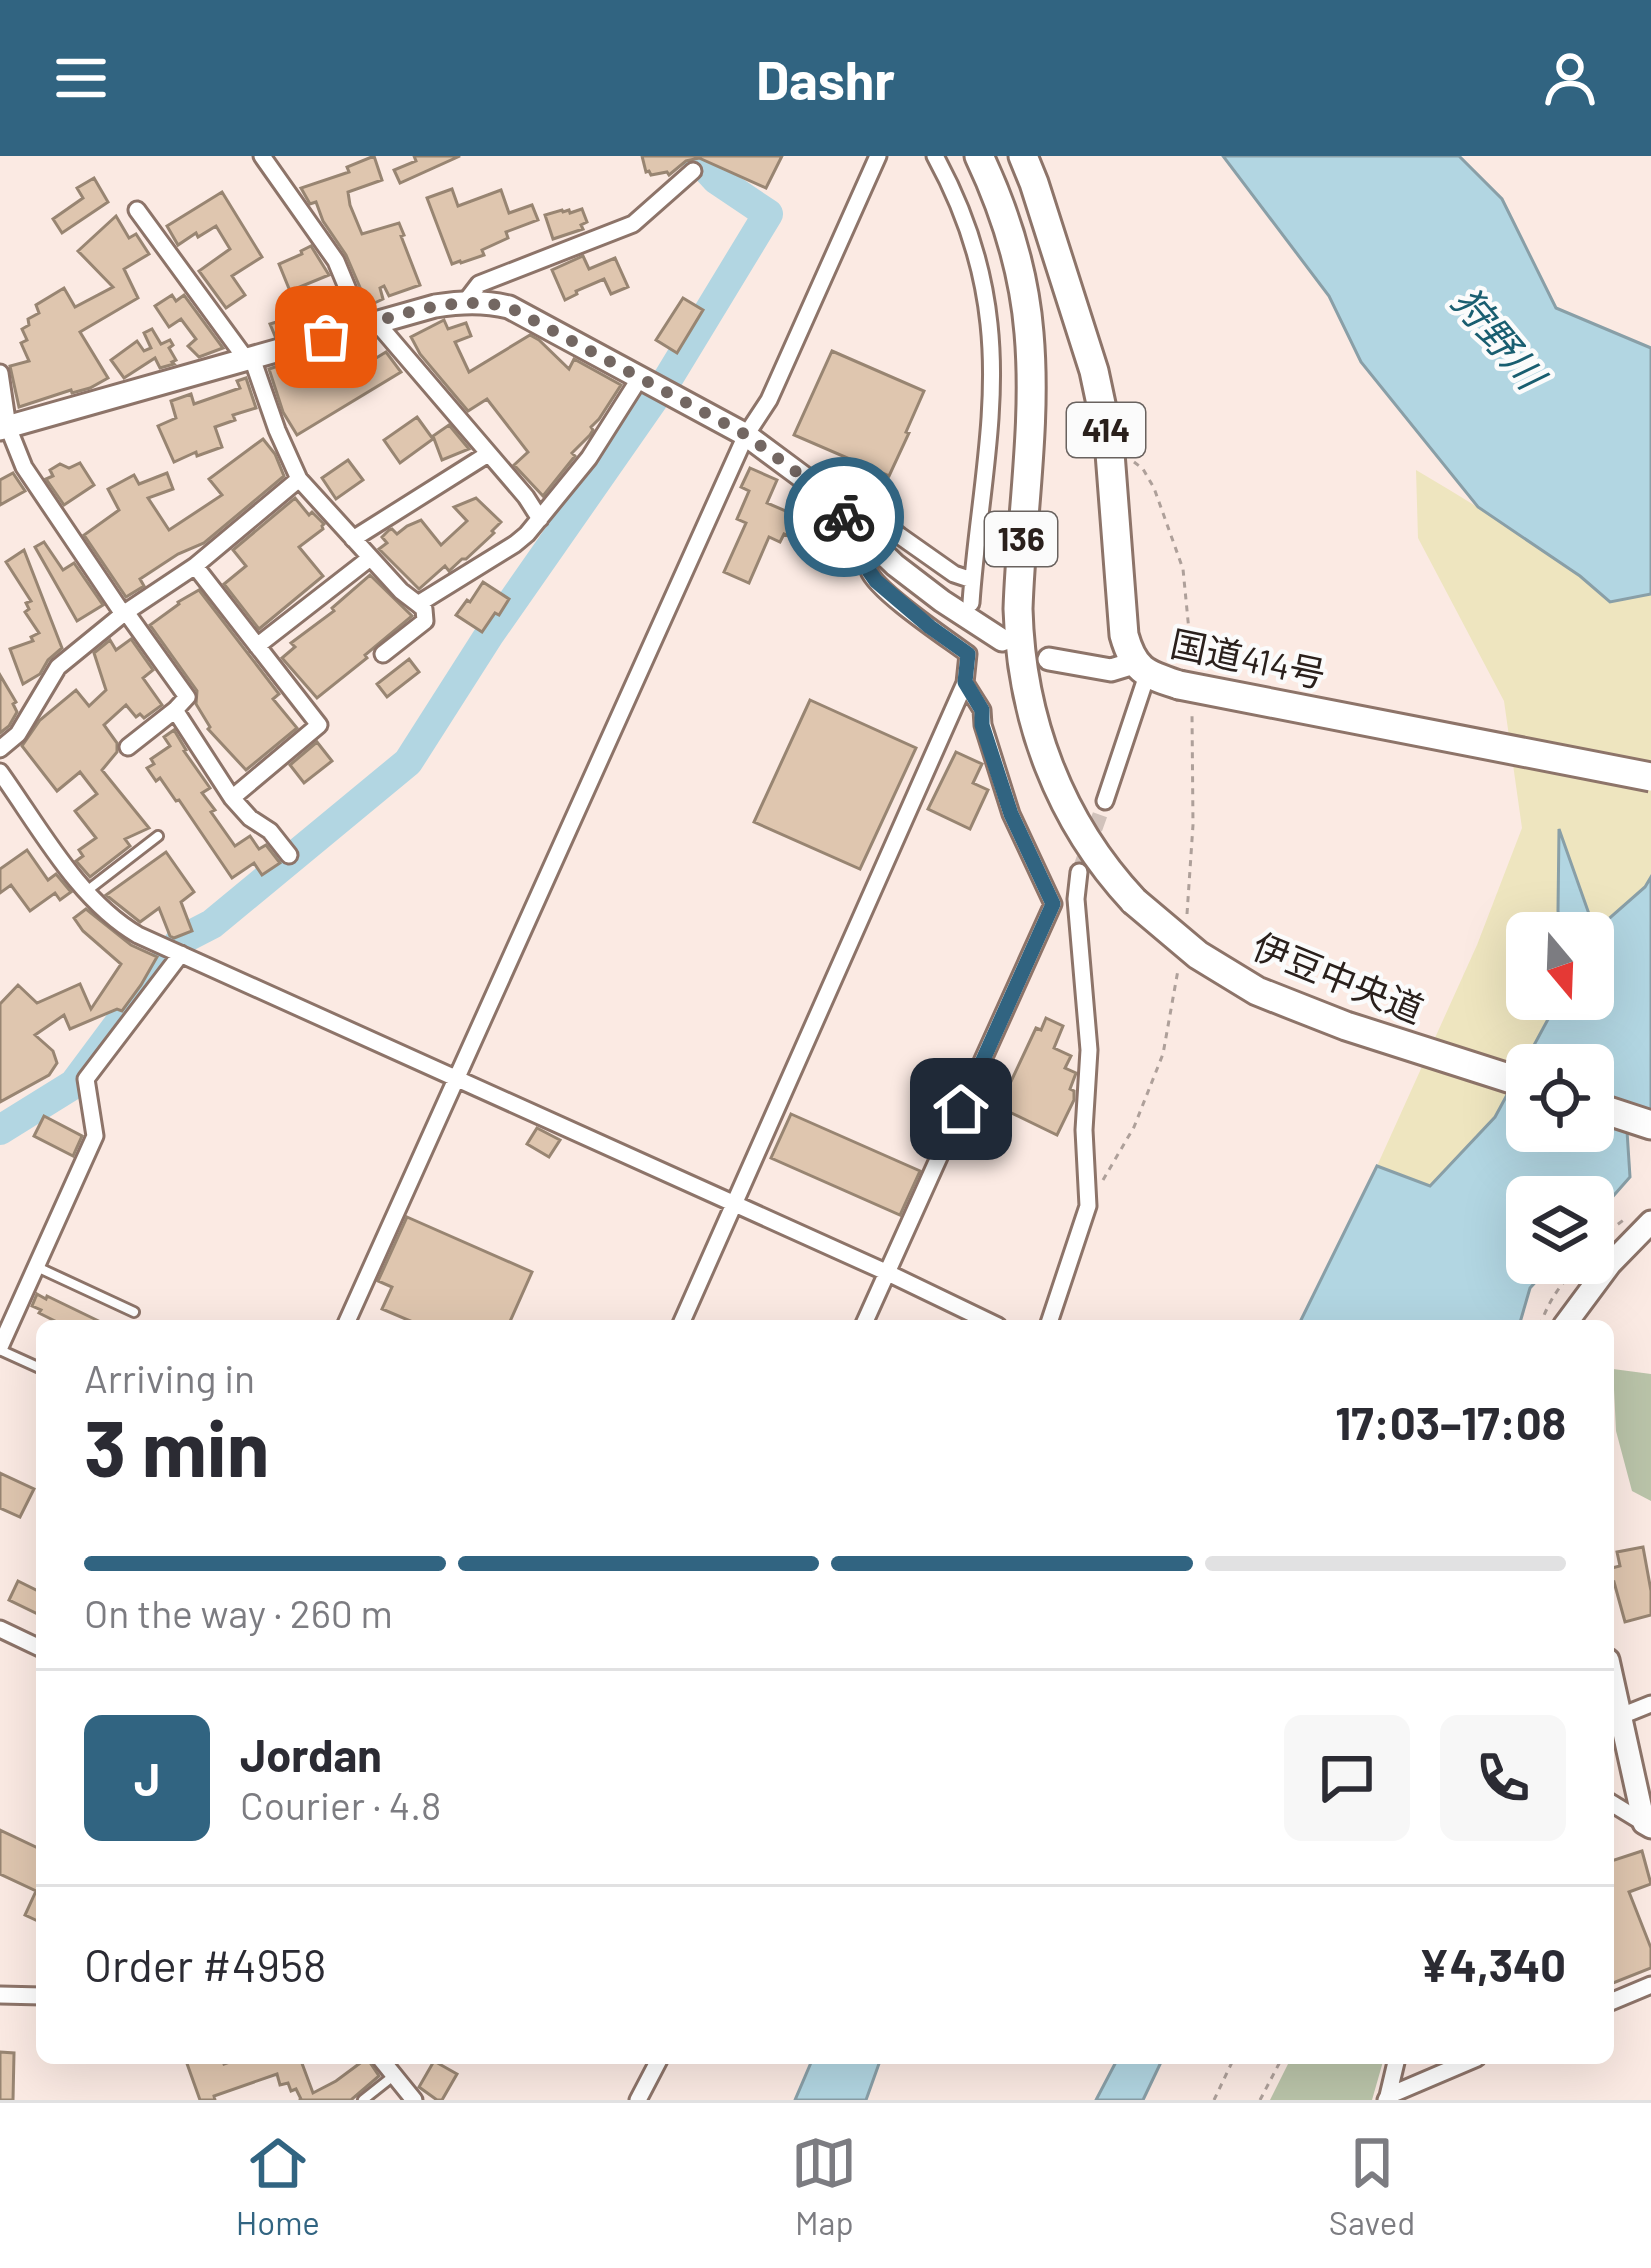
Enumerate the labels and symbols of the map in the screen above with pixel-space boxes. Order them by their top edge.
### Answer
water label: 狩野川 [1444,277,1557,400]
pin [275,286,377,388]
road number: 414 [1067,403,1145,457]
courier [784,457,904,577]
road number: 136 [985,512,1057,566]
street label: 国道414号 [1167,620,1330,695]
north arrow [1506,912,1614,1020]
street label: 伊豆中央道 [1247,923,1430,1030]
pin [910,1058,1012,1160]

